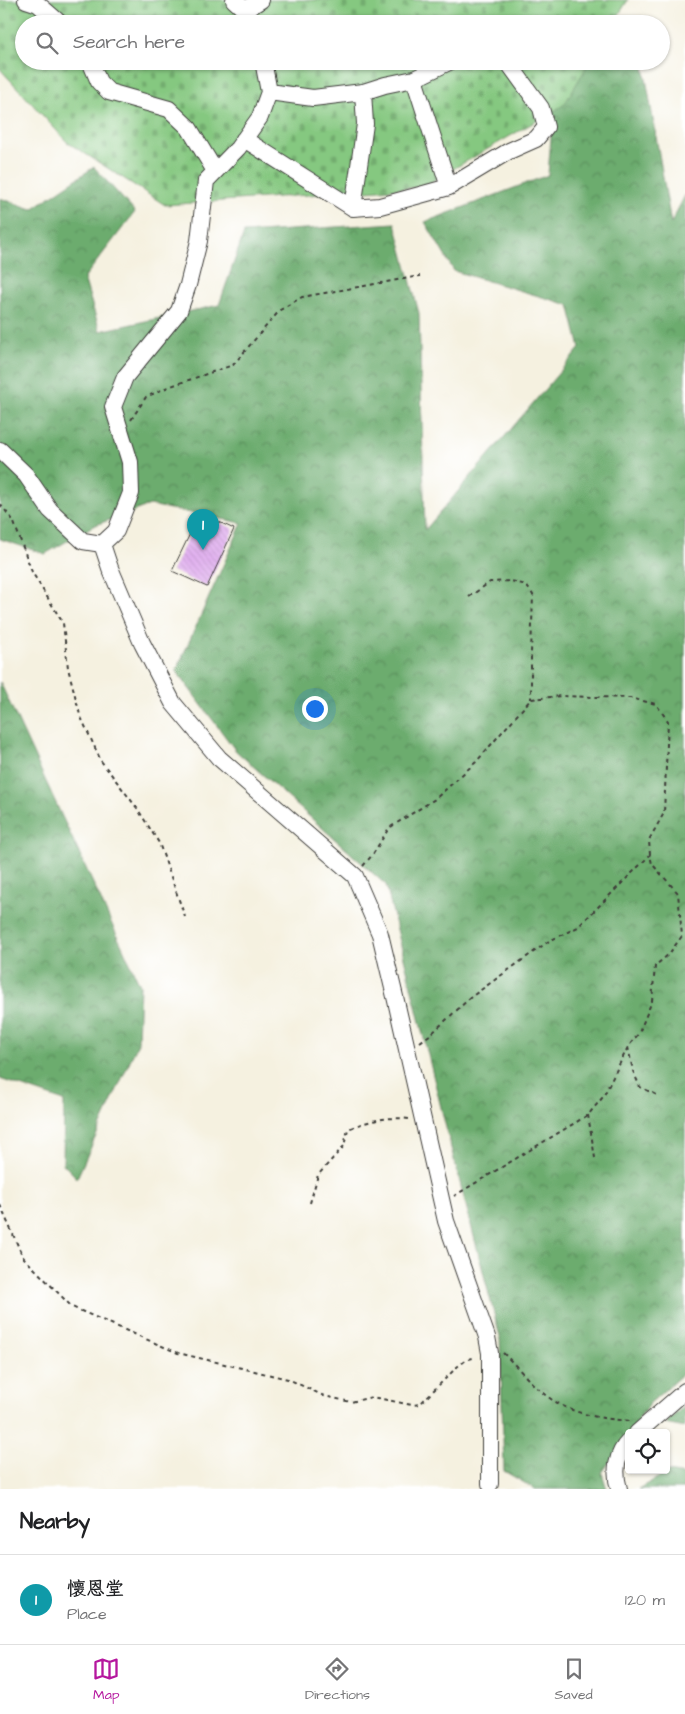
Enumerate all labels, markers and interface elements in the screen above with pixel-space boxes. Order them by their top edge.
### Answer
search box [15,15,670,70]
icon: search [33,29,61,57]
text: Search here [73,29,185,56]
pin: 1 [187,509,219,550]
your location [302,696,328,722]
map controls [625,1429,670,1474]
button: locate [625,1429,670,1474]
text: Nearby [20,1507,90,1536]
text: 懷恩堂 [67,1576,124,1603]
text: 1 [35,1589,37,1611]
text: 120 m [625,1589,665,1611]
text: Place [67,1603,107,1625]
tab: Map [92,1655,120,1705]
tab: Directions [305,1655,370,1705]
tab: Saved [555,1655,593,1705]

